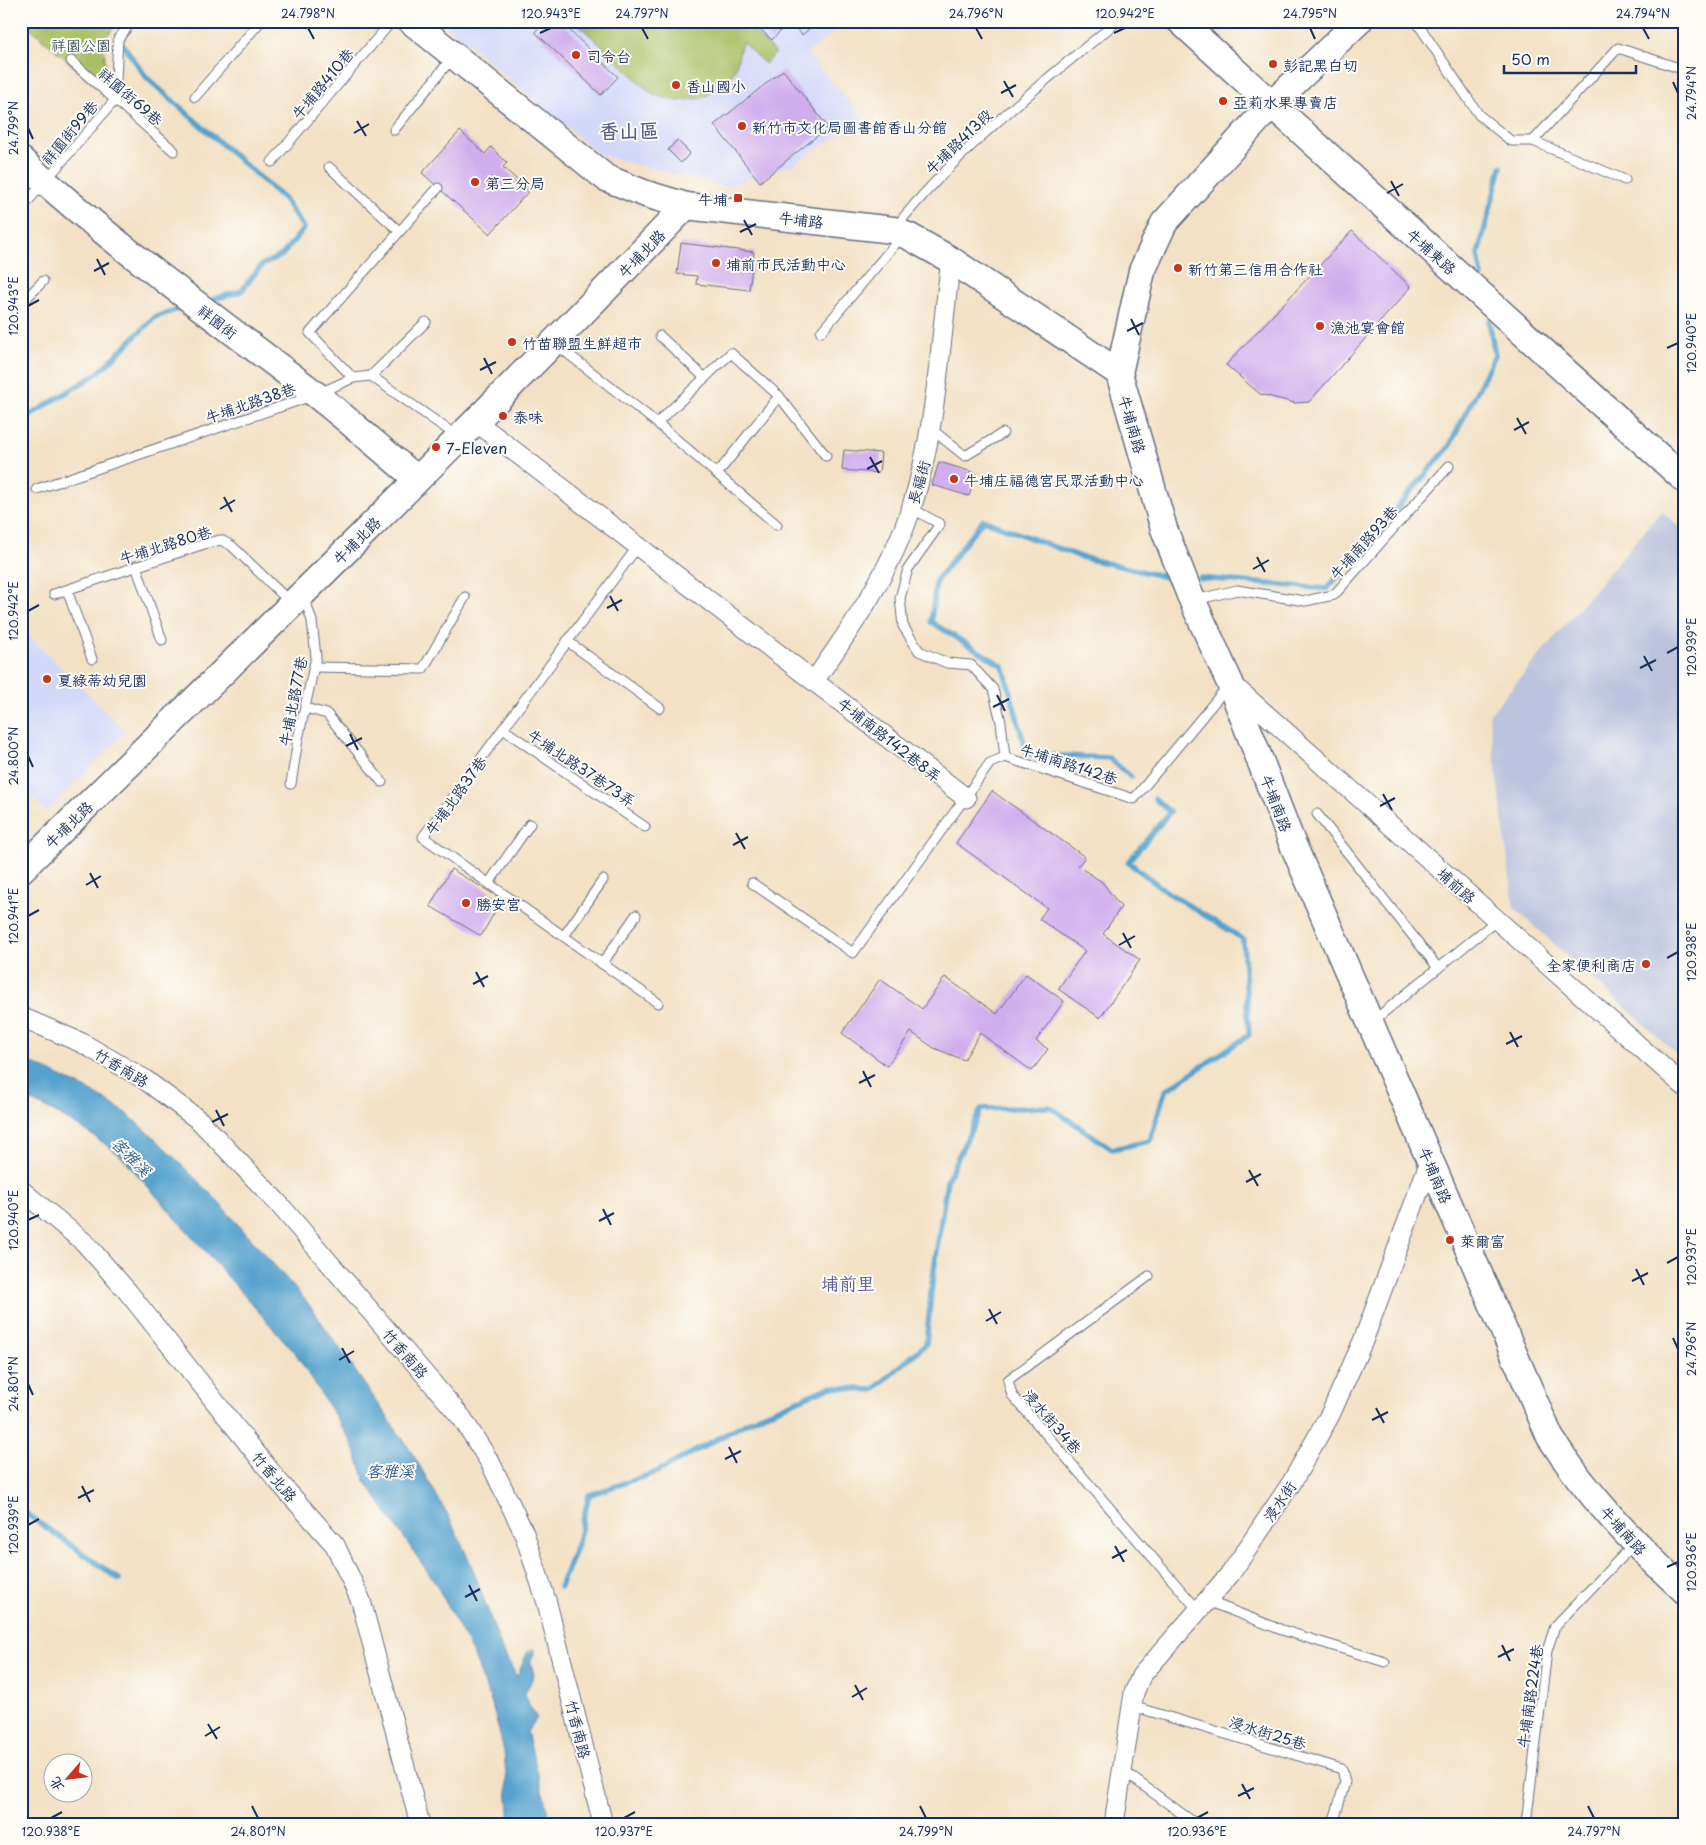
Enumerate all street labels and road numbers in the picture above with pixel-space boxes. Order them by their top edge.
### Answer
street label: 牛埔路410巷 [285,42,359,124]
street label: 祥園街69巷 [94,61,168,131]
street label: 祥園街99巷 [35,95,103,169]
street label: 牛埔路413段 [919,103,997,179]
street label: 牛埔路 [777,205,825,233]
street label: 牛埔東路 [1402,222,1462,280]
street label: 牛埔北路 [612,223,670,283]
street label: 祥園街 [193,298,243,344]
street label: 牛埔北路38巷 [202,376,298,428]
street label: 牛埔南路 [1114,392,1152,456]
street label: 長福街 [901,457,935,507]
street label: 牛埔南路93巷 [1323,500,1403,584]
street label: 牛埔北路 [327,511,385,569]
street label: 牛埔北路80巷 [116,519,214,569]
street label: 牛埔北路77巷 [272,654,312,748]
street label: 牛埔南路142巷8弄 [833,691,947,787]
street label: 牛埔北路37巷73弄 [523,722,641,812]
street label: 牛埔南路142巷 [1017,736,1121,790]
street label: 牛埔北路37巷 [418,751,492,839]
street label: 牛埔南路 [1256,771,1298,835]
street label: 牛埔北路 [38,795,98,853]
street label: 埔前路 [1433,861,1481,909]
street label: 竹香南路 [90,1042,154,1092]
street label: 牛埔南路 [1414,1143,1458,1207]
street label: 竹香南路 [378,1323,434,1383]
street label: 浸水街34巷 [1018,1383,1088,1459]
street label: 竹香北路 [247,1446,303,1506]
street label: 浸水街 [1257,1476,1301,1526]
street label: 牛埔南路 [1595,1500,1653,1560]
street label: 牛埔南路224巷 [1510,1643,1548,1749]
street label: 竹香南路 [561,1697,597,1761]
street label: 浸水街25巷 [1226,1709,1310,1755]

